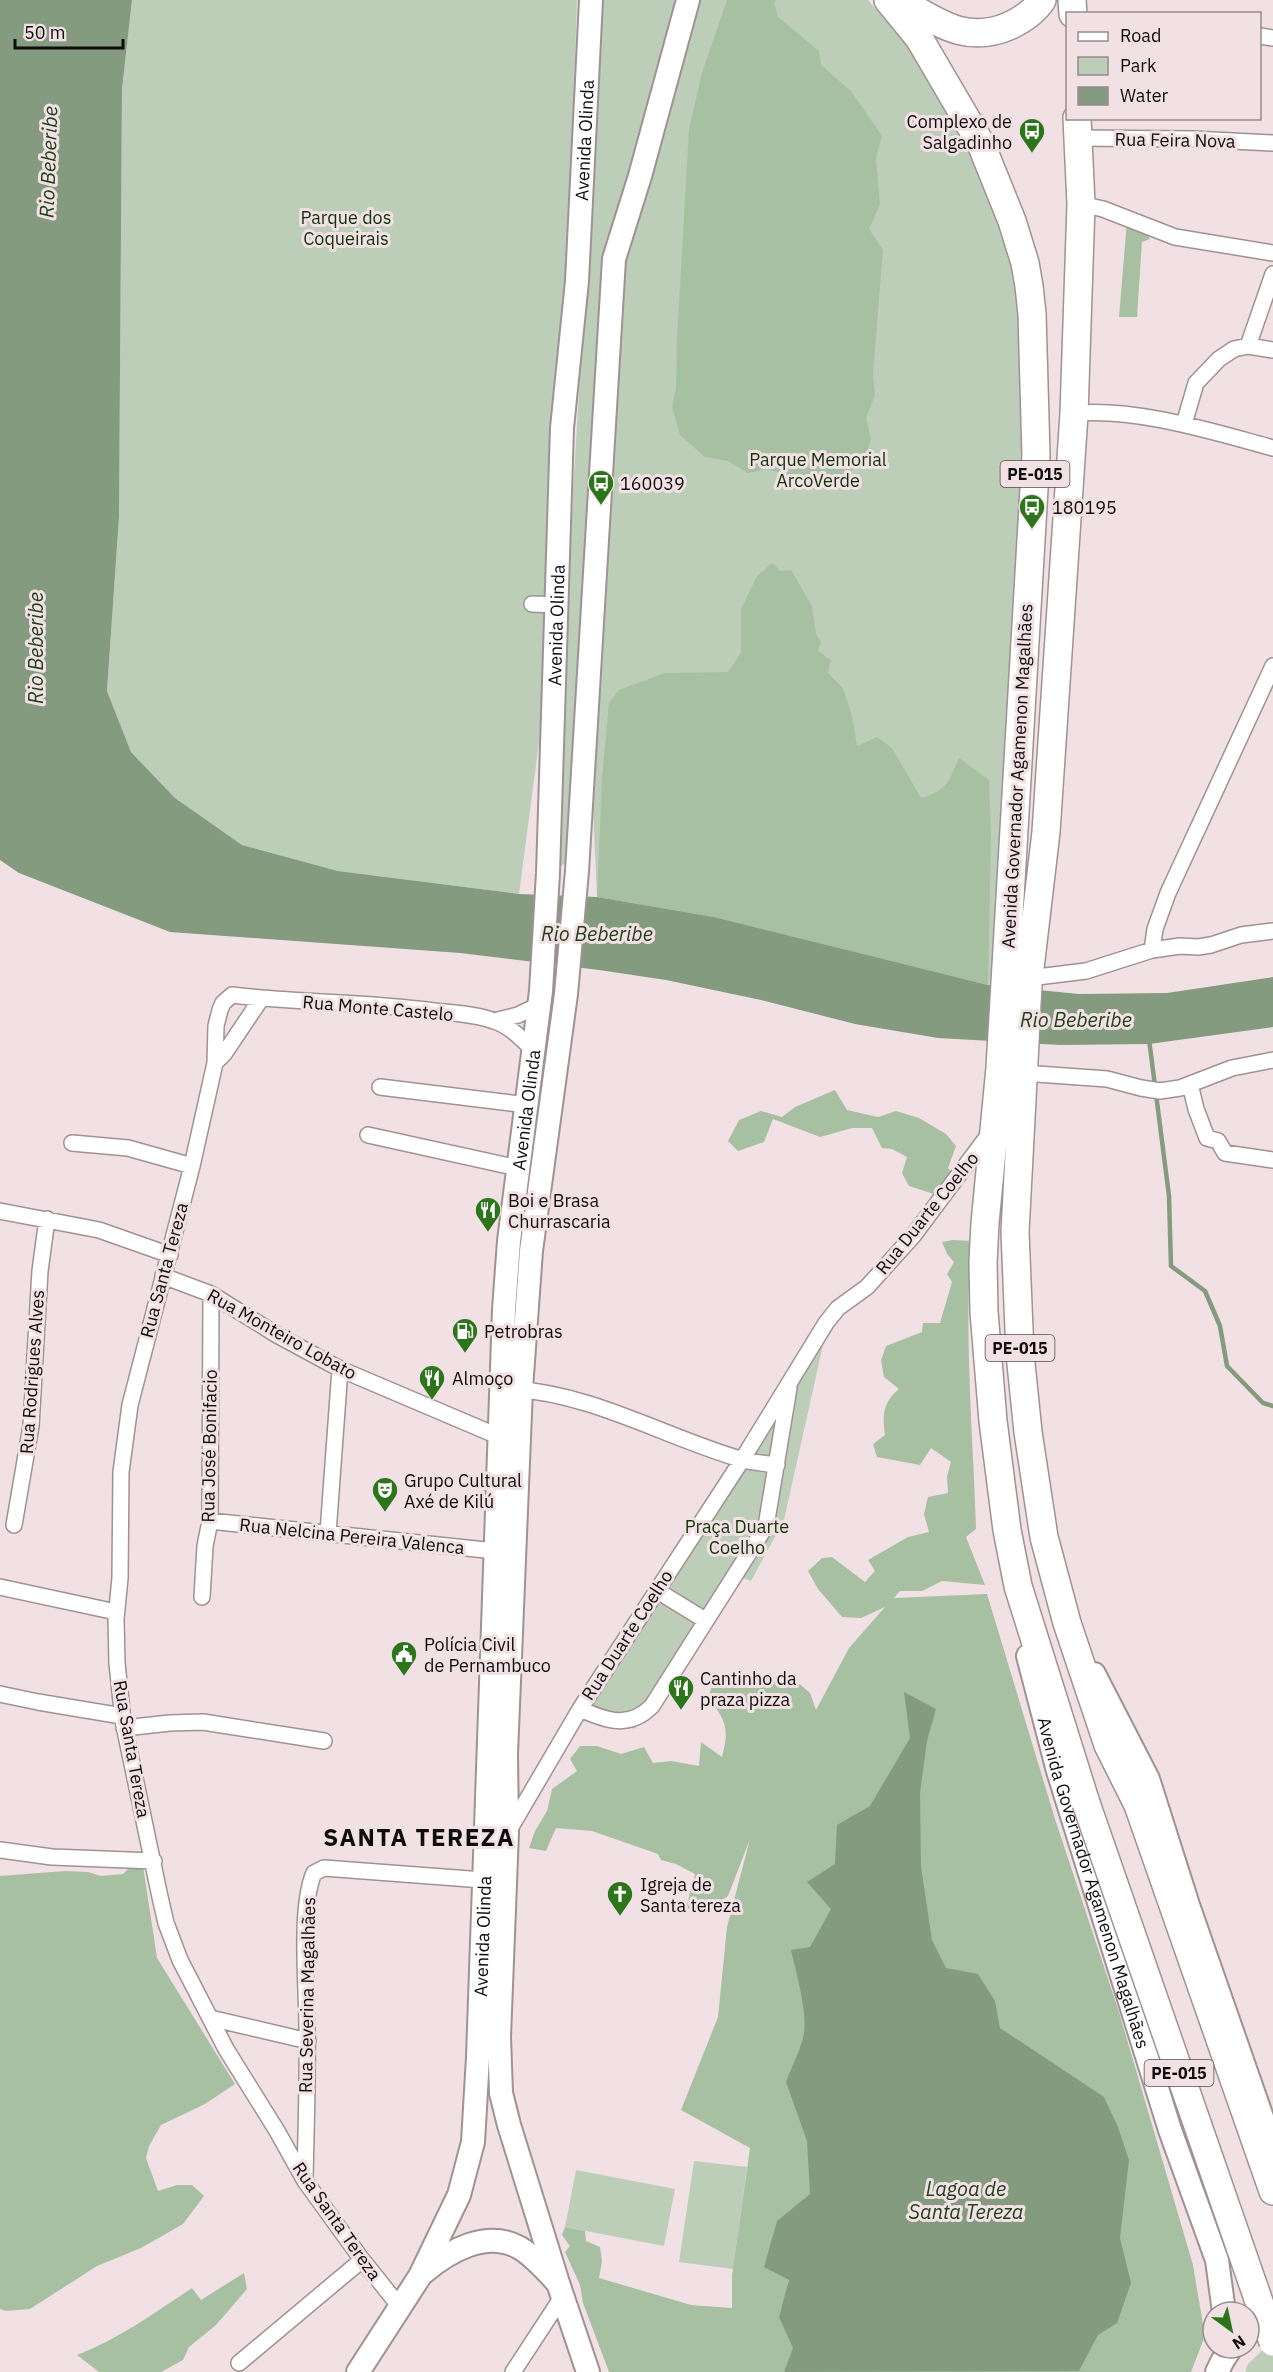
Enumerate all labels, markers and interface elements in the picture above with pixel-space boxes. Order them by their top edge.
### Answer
scale bar [15,12,123,50]
legend [1066,12,1261,120]
text: 50 m [24,21,66,44]
text: Road [1120,24,1161,47]
text: Park [1120,54,1157,77]
street label: Avenida Olinda [570,79,599,201]
text: Water [1120,84,1169,107]
water label: Rio Beberibe [33,106,63,218]
place label: Complexo de Salgadinho [906,110,1012,154]
bus stop icon: Complexo de Salgadinho [1017,116,1047,154]
street label: Rua Feira Nova [1114,127,1236,153]
park label: Parque dos Coqueirais [301,206,391,250]
park label: Parque Memorial ArcoVerde [749,448,887,492]
road number: PE-015 [1000,461,1070,487]
bus stop icon: 160039 [586,468,616,506]
place label: 160039 [620,472,685,495]
bus stop icon: 180195 [1017,492,1047,530]
place label: 180195 [1052,496,1117,519]
street label: Avenida Olinda [542,564,569,686]
water label: Rio Beberibe [22,592,49,704]
street label: Avenida Governador Agamenon Magalhães [996,603,1038,949]
water label: Rio Beberibe [541,920,653,947]
street label: Rua Monte Castelo [302,990,454,1026]
water label: Rio Beberibe [1020,1006,1132,1033]
street label: Avenida Olinda [507,1048,545,1171]
street label: Rua Duarte Coelho [871,1147,983,1279]
place label: Boi e Brasa Churrascaria [508,1189,611,1233]
restaurant icon: Boi e Brasa Churrascaria [473,1195,503,1233]
street label: Rua Santa Tereza [135,1199,193,1340]
street label: Rua Monteiro Lobato [203,1283,361,1385]
street label: Rua Rodrigues Alves [15,1289,49,1455]
fuel station icon: Petrobras [450,1316,480,1354]
place label: Petrobras [484,1320,563,1343]
road number: PE-015 [986,1335,1054,1361]
restaurant icon: Almoço [417,1363,447,1401]
place label: Almoço [452,1367,513,1390]
street label: Rua José Bonifacio [196,1369,222,1523]
place label: Grupo Cultural Axé de Kilú [404,1469,522,1513]
theatre icon: Grupo Cultural Axé de Kilú [370,1475,400,1513]
street label: Rua Nelcina Pereira Valenca [238,1513,466,1559]
park label: Praça Duarte Coelho [685,1515,789,1559]
street label: Rua Duarte Coelho [576,1565,678,1705]
place label: Polícia Civil de Pernambuco [424,1633,551,1677]
public building icon: Polícia Civil de Pernambuco [389,1639,419,1677]
place label: Cantinho da praza pizza [700,1667,797,1711]
restaurant icon: Cantinho da praza pizza [666,1673,696,1711]
street label: Rua Santa Tereza [109,1678,155,1820]
street label: Avenida Governador Agamenon Magalhães [1033,1714,1155,2051]
district label: SANTA TEREZA [323,1821,515,1853]
place label: Igreja de Santa tereza [640,1873,741,1917]
street label: Avenida Olinda [469,1875,496,1997]
church icon: Igreja de Santa tereza [605,1879,635,1917]
street label: Rua Severina Magalhães [294,1897,320,2093]
road number: PE-015 [1144,2060,1214,2086]
street label: Rua Santa Tereza [288,2157,387,2285]
water label: Lagoa de Santa Tereza [908,2175,1024,2225]
north arrow [1201,2300,1261,2360]
text: N [1229,2331,1249,2354]

